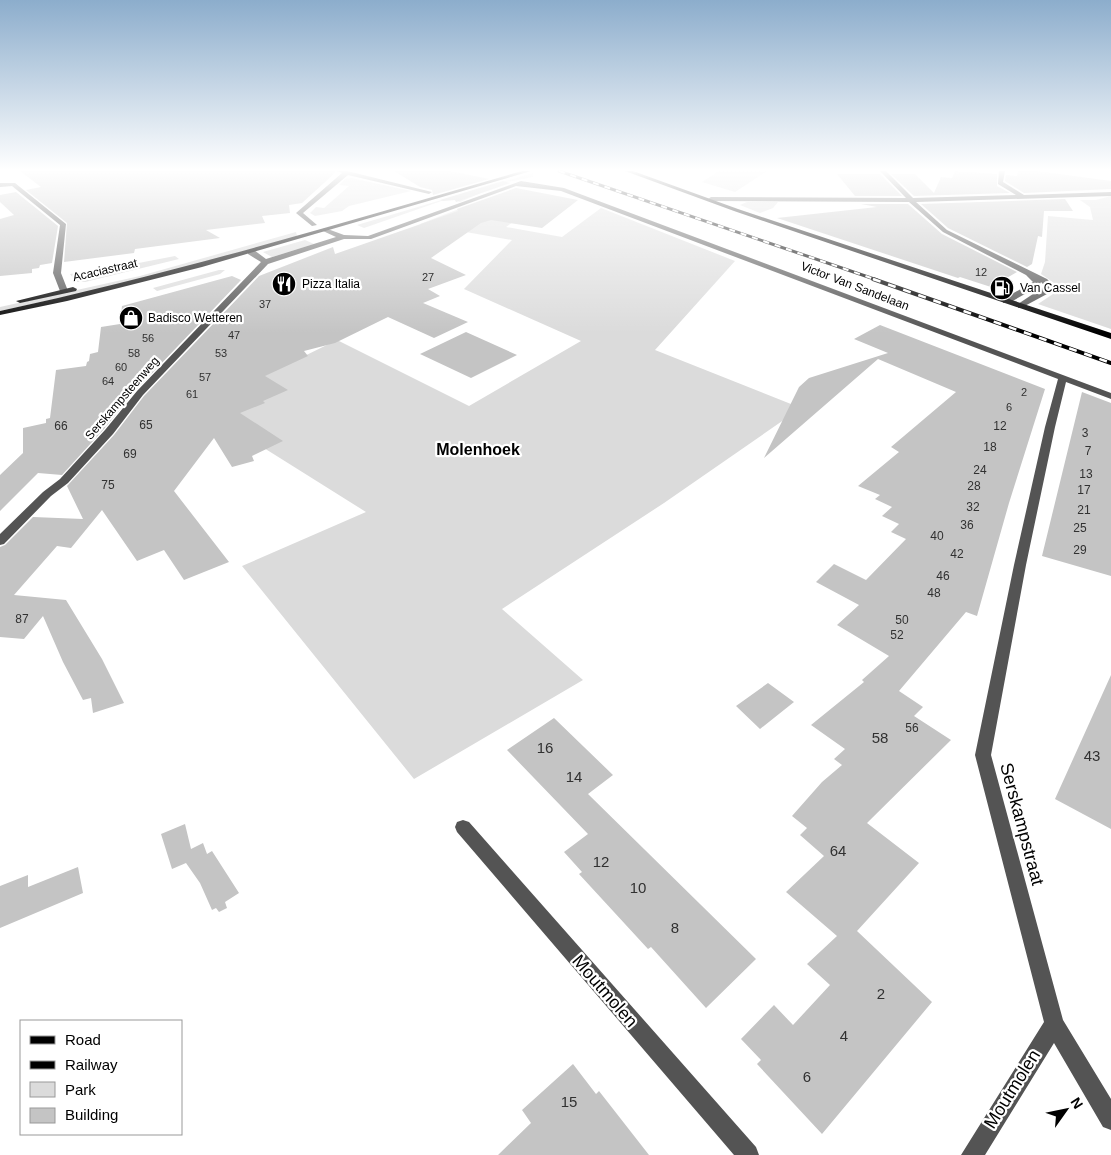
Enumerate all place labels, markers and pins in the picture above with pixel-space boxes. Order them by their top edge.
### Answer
restaurant icon: Pizza Italia [271,271,297,297]
fuel station icon: Van Cassel [989,275,1015,301]
place label: Pizza Italia [302,277,360,291]
place label: Van Cassel [1020,281,1080,295]
shop icon: Badisco Wetteren [118,305,144,331]
place label: Badisco Wetteren [148,311,243,325]

